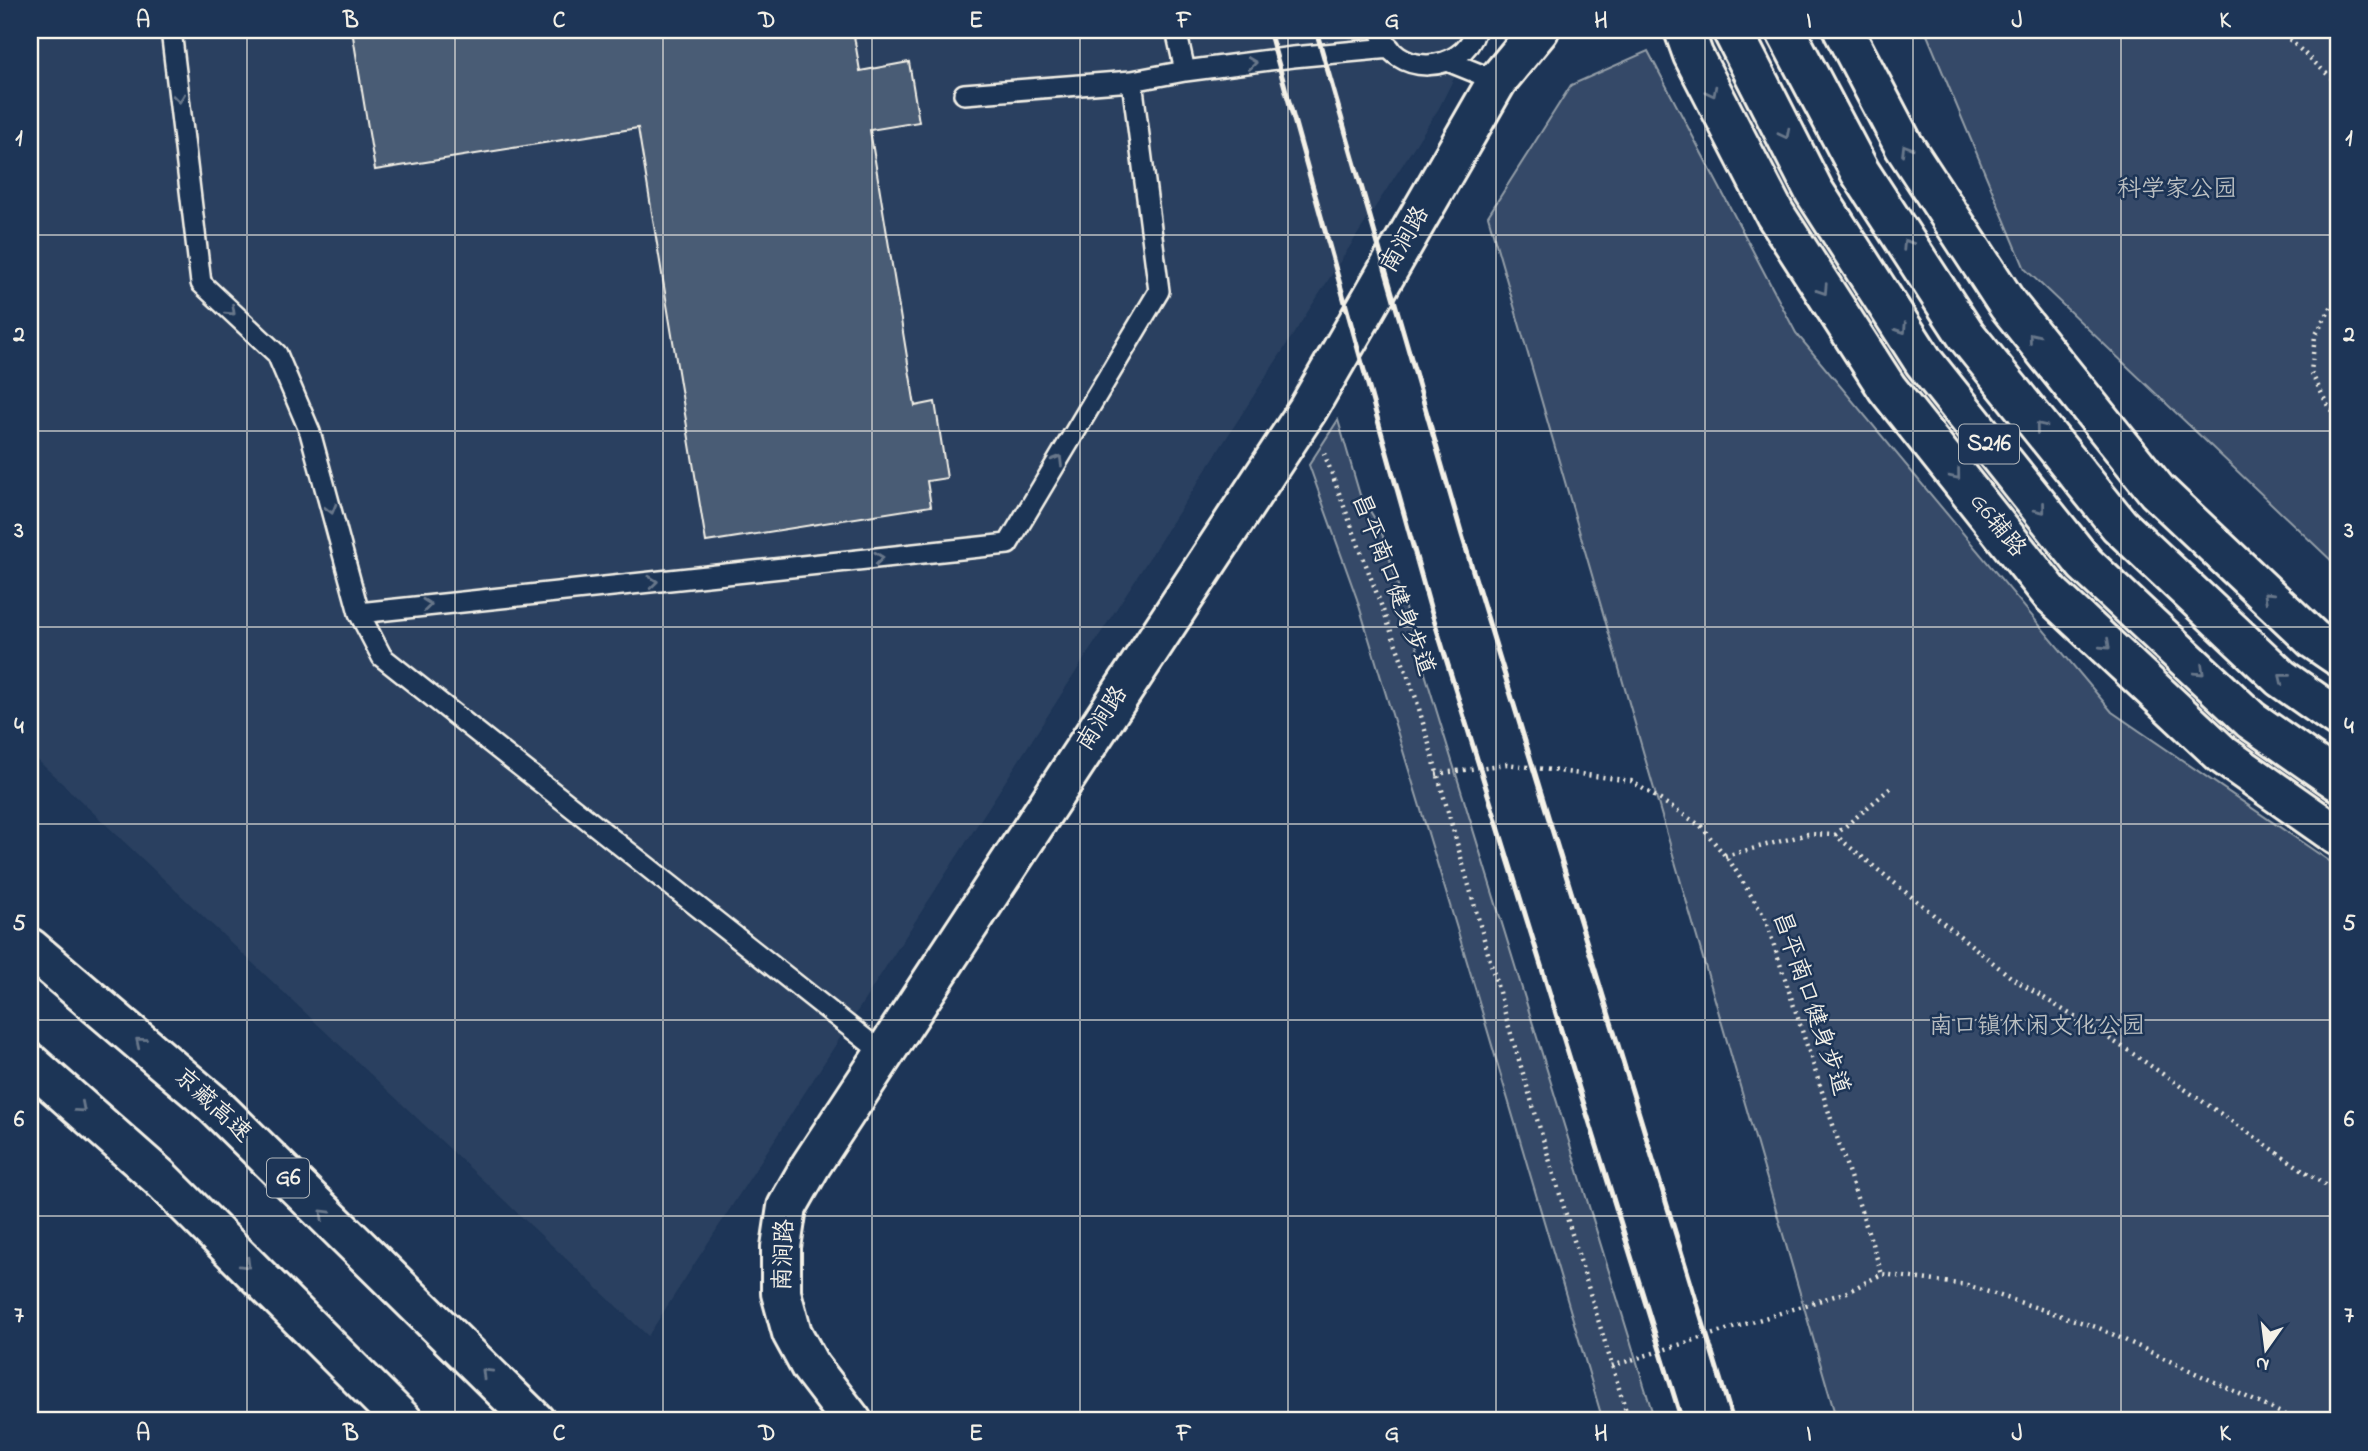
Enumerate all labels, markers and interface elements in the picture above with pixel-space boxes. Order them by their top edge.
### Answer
text: A [136,5,150,38]
text: B [342,5,359,38]
text: C [553,5,566,38]
text: D [758,5,775,38]
text: E [969,5,983,38]
text: F [1176,5,1192,38]
text: G [1385,5,1399,38]
text: H [1594,5,1608,38]
text: I [1806,5,1812,38]
text: J [2011,5,2023,38]
text: K [2219,5,2231,38]
one-way arrow [1246,55,1258,70]
one-way arrow [1704,85,1717,97]
one-way arrow [172,92,187,103]
text: 1 [15,123,23,156]
text: 1 [2345,123,2353,156]
one-way arrow [1776,127,1790,139]
one-way arrow [1902,143,1915,156]
park label: 科学家公园 [2117,173,2237,208]
street label: 南涧路 [1373,200,1439,280]
one-way arrow [1902,238,1915,251]
one-way arrow [1815,282,1828,295]
one-way arrow [223,302,236,315]
text: 2 [12,319,25,352]
text: 2 [2342,319,2355,352]
one-way arrow [1894,321,1907,334]
one-way arrow [2029,333,2042,345]
one-way arrow [2036,423,2049,435]
road number: S216 [1959,424,2019,464]
one-way arrow [1050,455,1063,468]
one-way arrow [1947,467,1960,479]
street label: G6辅路 [1960,486,2034,566]
street label: 昌平南口健身步道 [1341,489,1443,681]
one-way arrow [2033,501,2045,514]
one-way arrow [323,503,337,515]
text: 3 [13,515,24,548]
text: 3 [2343,515,2354,548]
one-way arrow [873,550,885,565]
one-way arrow [647,574,659,589]
one-way arrow [2263,591,2276,604]
one-way arrow [421,598,432,613]
one-way arrow [2097,637,2110,649]
one-way arrow [2192,663,2205,676]
one-way arrow [2278,674,2290,687]
street label: 南涧路 [1069,679,1137,759]
text: 4 [14,711,24,744]
text: 4 [2344,711,2354,744]
text: 5 [12,908,26,941]
street label: 昌平南口健身步道 [1762,908,1858,1100]
text: 5 [2342,908,2356,941]
park label: 南口镇休闲文化公园 [1929,1010,2145,1045]
one-way arrow [135,1038,148,1050]
street label: 京藏高速 [165,1060,259,1152]
one-way arrow [73,1100,86,1112]
text: 6 [14,1104,25,1137]
text: 6 [2344,1104,2355,1137]
road number: G6 [267,1158,309,1198]
one-way arrow [319,1209,332,1222]
street label: 南涧路 [766,1218,804,1292]
one-way arrow [238,1256,251,1269]
text: 7 [14,1300,24,1333]
text: 7 [2344,1300,2354,1333]
north arrow [2232,1314,2302,1384]
text: N [2253,1348,2272,1378]
one-way arrow [481,1369,494,1382]
text: A [136,1418,150,1451]
text: B [342,1418,359,1451]
text: C [553,1418,566,1451]
text: D [758,1418,775,1451]
text: E [969,1418,983,1451]
text: F [1176,1418,1192,1451]
text: G [1385,1418,1399,1451]
text: H [1594,1418,1608,1451]
text: I [1806,1418,1812,1451]
text: J [2011,1418,2023,1451]
text: K [2219,1418,2231,1451]

